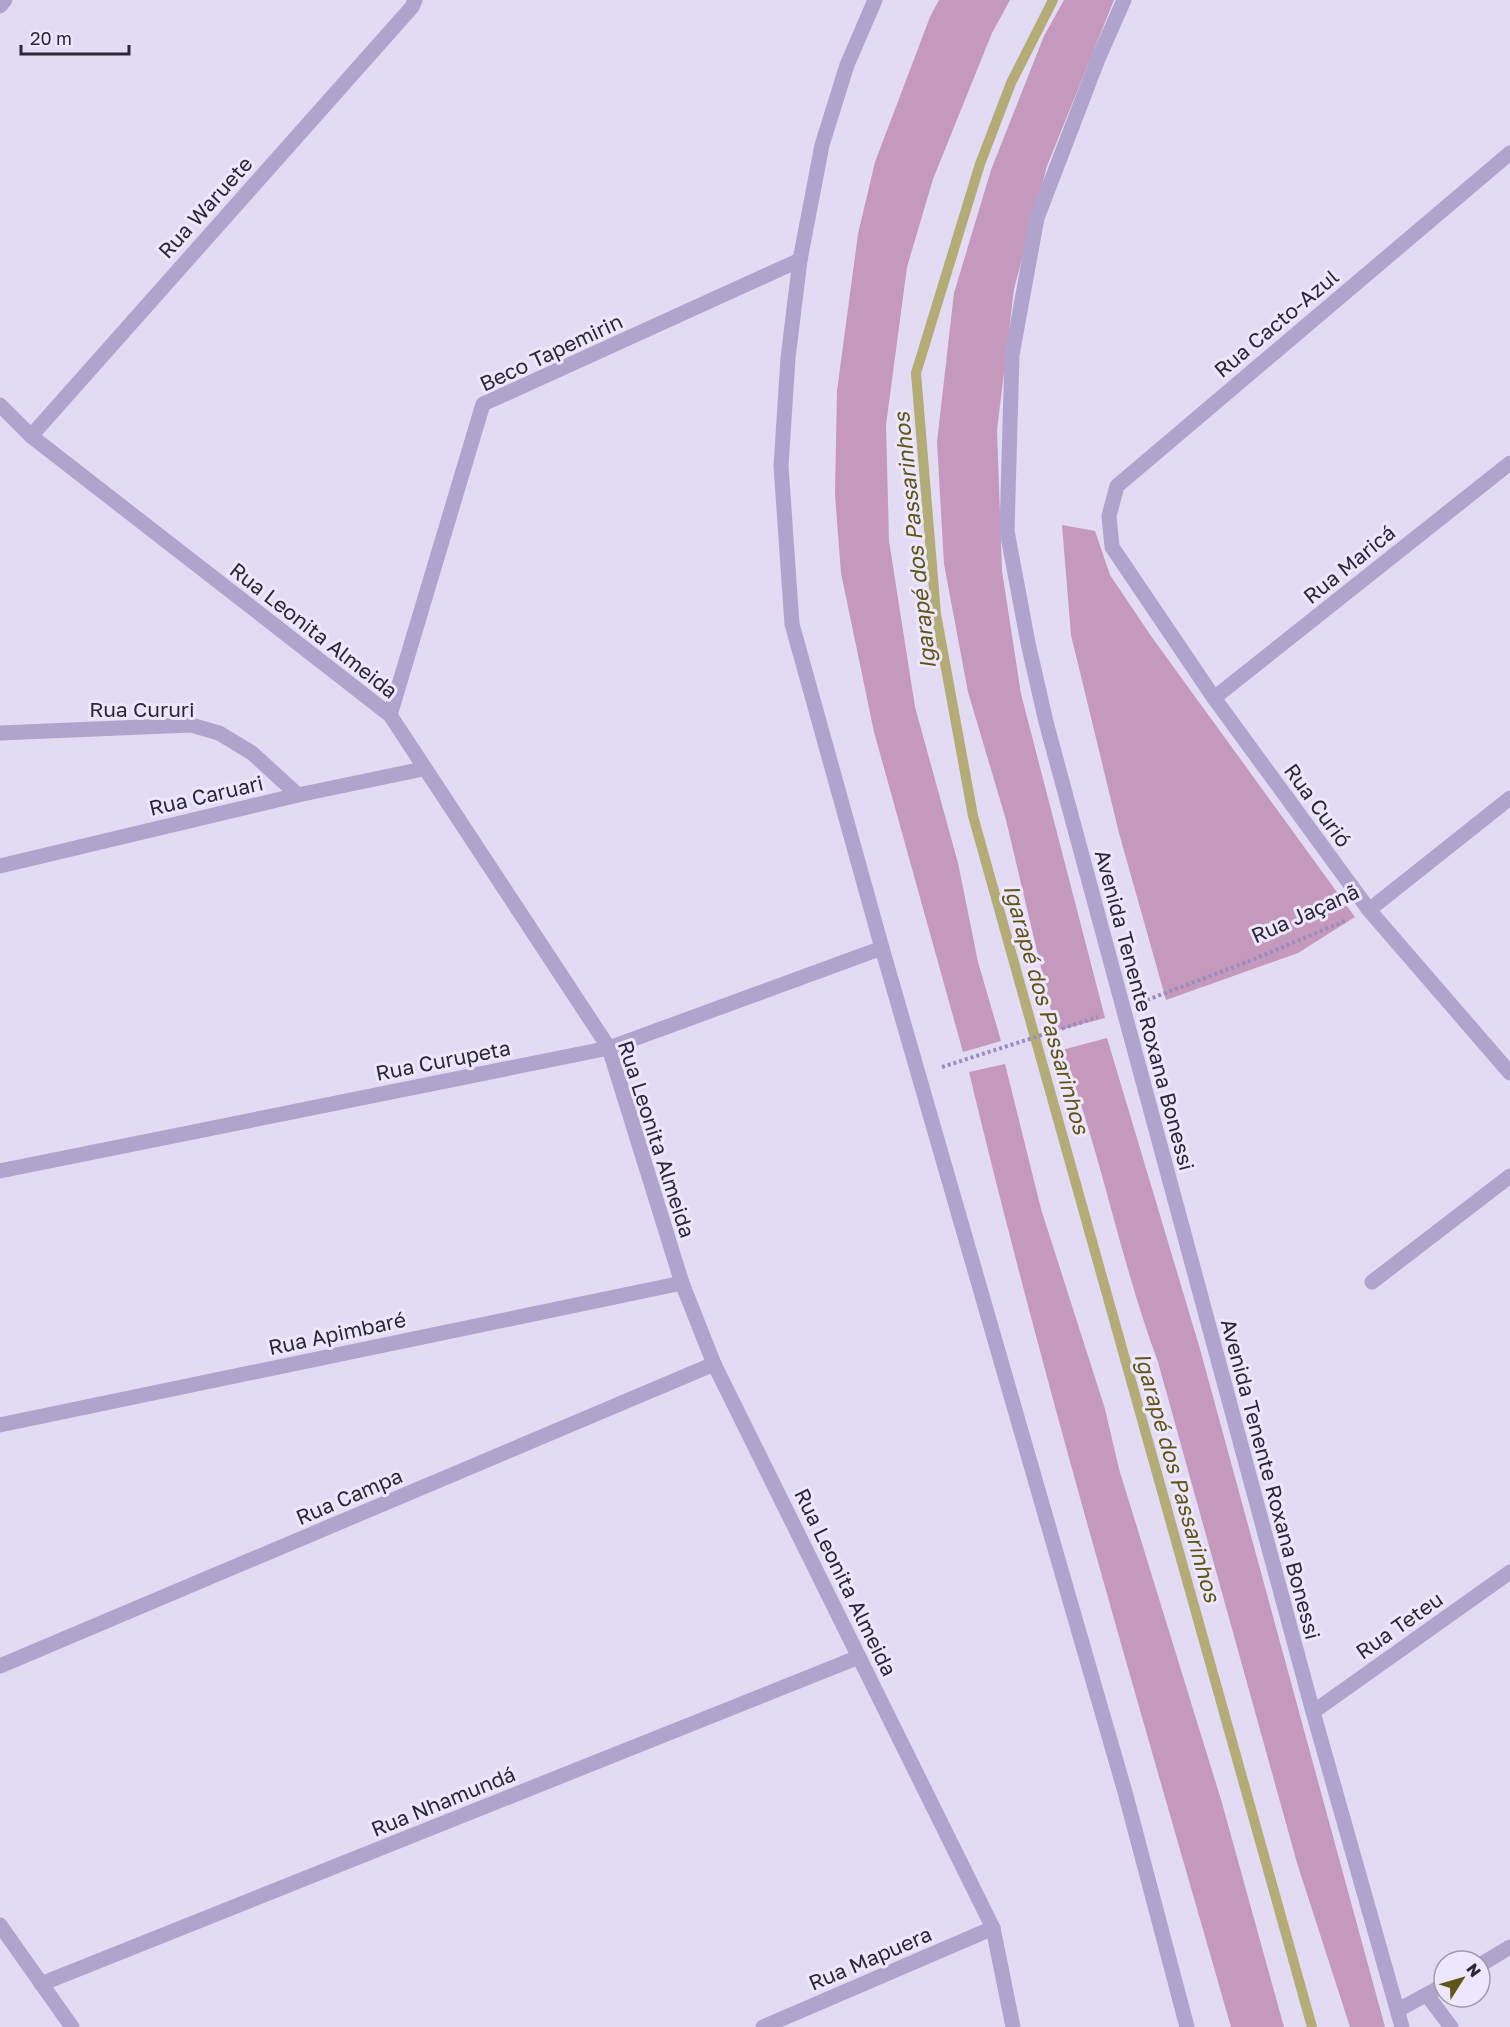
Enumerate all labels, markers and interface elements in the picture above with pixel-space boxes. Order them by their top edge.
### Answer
scale bar [21,18,129,56]
text: 20 m [30,27,72,49]
street label: Rua Waruete [152,151,258,263]
street label: Rua Cacto-Azul [1208,263,1344,383]
street label: Beco Tapemirin [475,308,627,396]
water label: Igarapé dos Passarinhos [887,410,941,671]
street label: Rua Maricá [1298,519,1400,609]
street label: Rua Leonita Almeida [225,556,403,704]
street label: Rua Cururi [89,696,195,722]
street label: Rua Curió [1279,758,1357,852]
street label: Rua Caruari [146,769,266,821]
street label: Avenida Tenente Roxana Bonessi [1090,847,1200,1173]
street label: Rua Jaçanã [1247,878,1363,948]
water label: Igarapé dos Passarinhos [998,881,1096,1138]
street label: Rua Curupeta [373,1034,513,1086]
street label: Rua Leonita Almeida [613,1037,701,1241]
street label: Rua Apimbaré [266,1306,408,1360]
street label: Avenida Tenente Roxana Bonessi [1216,1316,1326,1642]
water label: Igarapé dos Passarinhos [1129,1349,1227,1606]
street label: Rua Campa [292,1462,406,1530]
street label: Rua Leonita Almeida [789,1484,903,1680]
street label: Rua Teteu [1350,1586,1448,1664]
street label: Rua Nhamundá [367,1760,519,1842]
street label: Rua Mapuera [805,1920,935,1996]
north arrow [1432,1949,1492,2009]
text: N [1462,1959,1486,1981]

